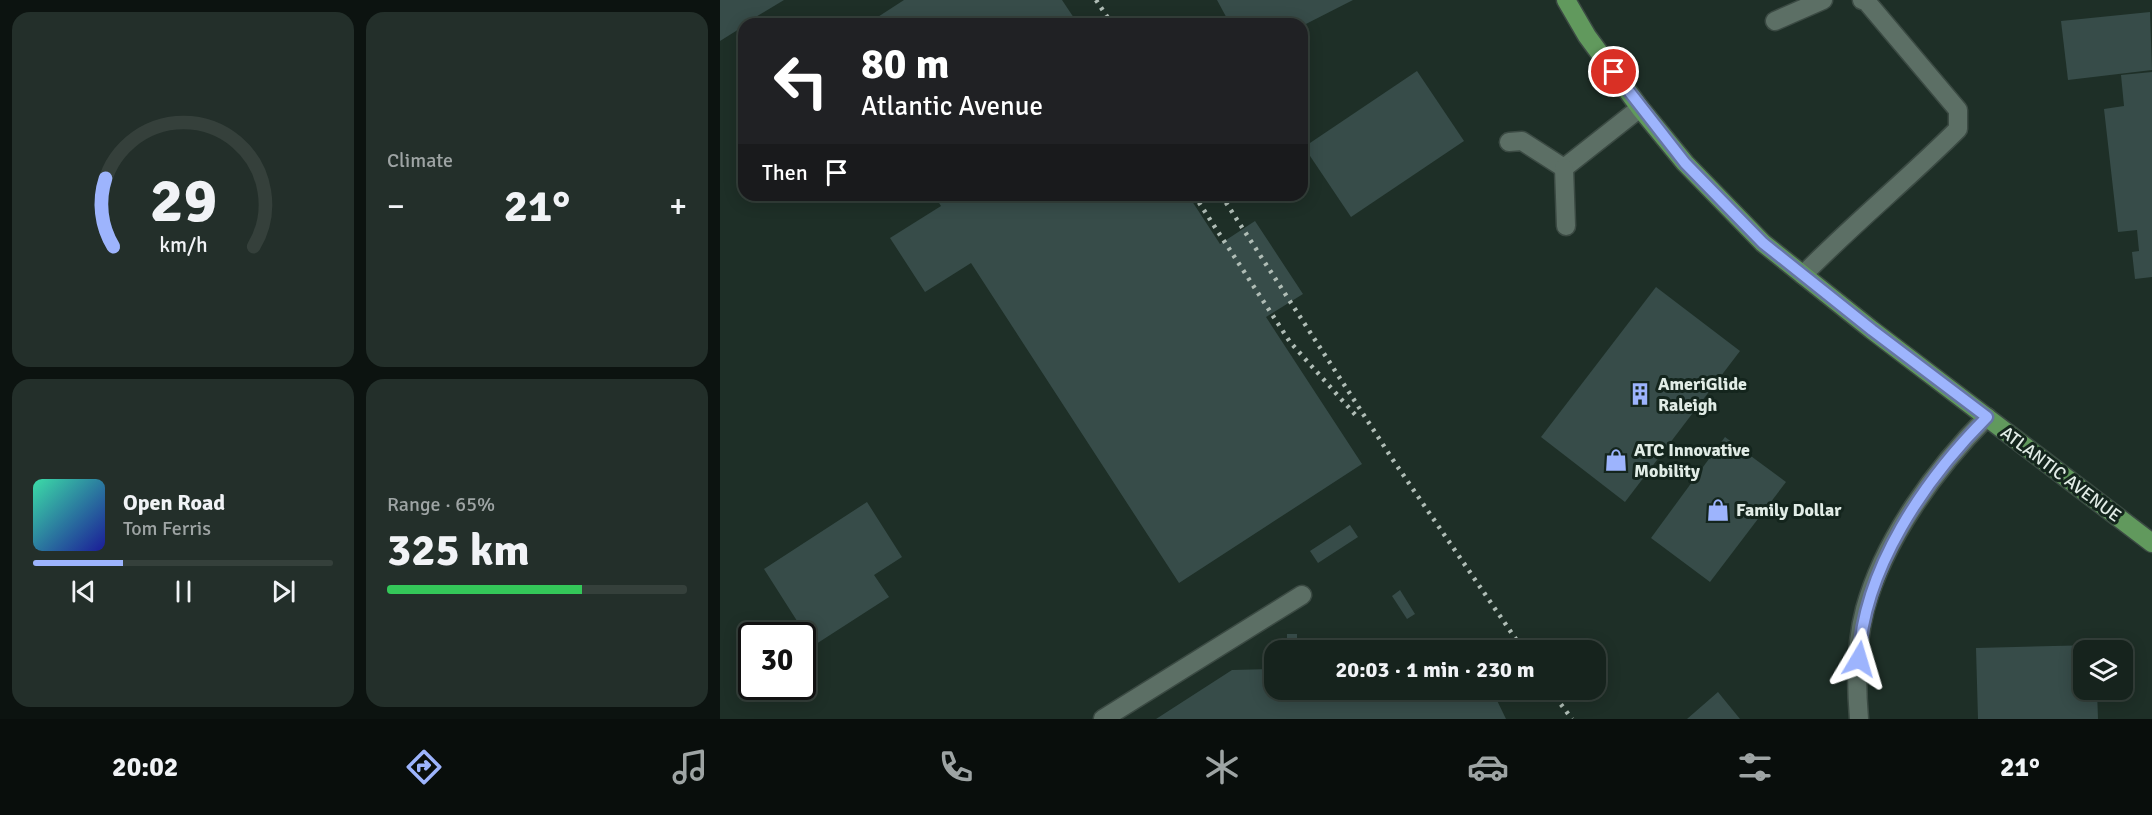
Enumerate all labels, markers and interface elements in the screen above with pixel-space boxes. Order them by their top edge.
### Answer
text: 80 m [861,39,950,90]
icon: left [762,42,840,120]
pin [1588,46,1639,97]
icon: arrive [1597,55,1630,88]
text: Atlantic Avenue [861,90,1043,123]
text: Climate [387,148,453,173]
icon: arrive [820,156,853,189]
text: Then [762,159,808,186]
text: 29 [149,162,217,239]
text: 21° [504,179,570,234]
text: − [387,186,405,227]
text: + [669,186,687,227]
text: km/h [159,232,207,258]
place label: AmeriGlide Raleigh [1658,373,1747,416]
building icon: AmeriGlide Raleigh [1627,381,1653,407]
street label: ATLANTIC AVENUE [1996,421,2126,527]
place label: ATC Innovative Mobility [1634,439,1750,482]
shop icon: ATC Innovative Mobility [1603,447,1629,473]
text: Open Road [123,489,225,516]
text: Range · 65% [387,492,495,517]
shop icon: Family Dollar [1705,497,1731,523]
place label: Family Dollar [1736,499,1842,521]
text: Tom Ferris [123,516,211,541]
text: 325 km [387,523,530,578]
icon: previous [67,575,100,608]
icon: pause [167,575,200,608]
icon: next [267,575,300,608]
speed limit sign: 30 [738,622,816,700]
position arrow [1827,627,1891,691]
map controls [2073,640,2133,700]
button: layers [2073,640,2133,700]
text: 20:03 · 1 min · 230 m [1335,656,1535,683]
icon: directions [403,746,445,788]
icon: music [669,746,711,788]
icon: phone [935,746,977,788]
icon: climate [1201,746,1243,788]
icon: car [1467,746,1509,788]
icon: filters [1734,746,1776,788]
text: 20:02 [112,751,178,784]
text: 21° [2000,751,2040,784]

